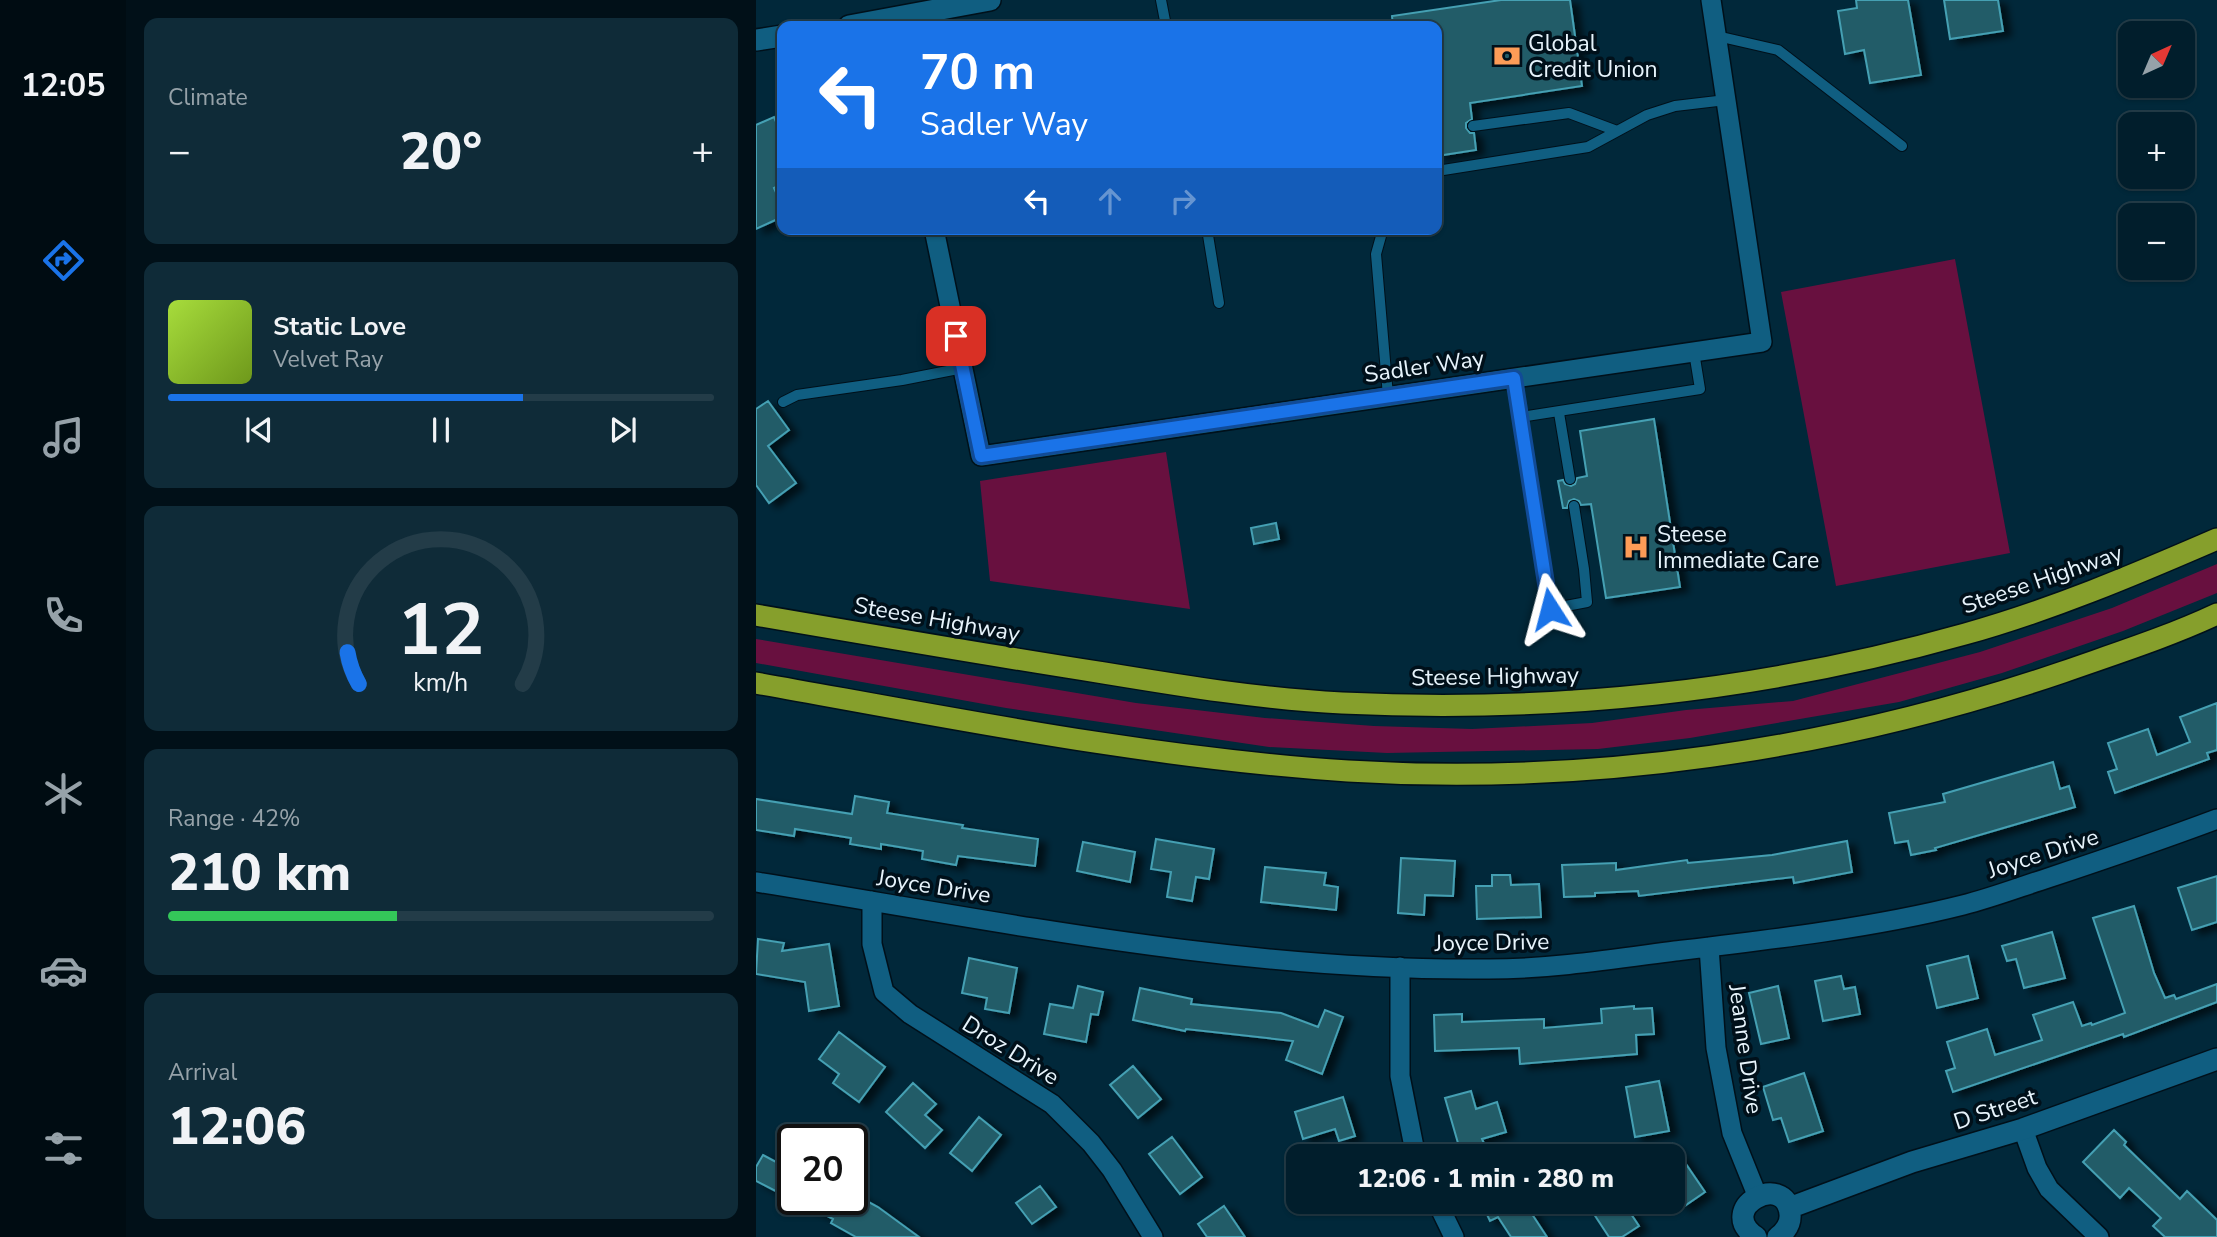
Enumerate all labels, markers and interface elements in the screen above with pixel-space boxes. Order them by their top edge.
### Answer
north arrow [2118,21,2194,98]
map controls [2118,21,2195,280]
place label: Global Credit Union [1528,28,1658,85]
text: 70 m [920,39,1035,106]
bank icon: Global Credit Union [1492,41,1522,71]
icon: left [805,49,896,140]
text: 12:05 [21,64,105,107]
text: Climate [168,82,248,113]
text: Sadler Way [920,103,1088,146]
button: + [2118,112,2195,189]
text: 20° [400,116,482,187]
text: − [168,126,191,177]
text: + [691,126,714,177]
icon: left [1018,182,1056,220]
icon: ahead [1091,182,1129,220]
icon: right [1164,182,1202,220]
button: − [2118,203,2195,280]
icon: directions [39,236,88,285]
pin [926,306,986,366]
text: Static Love [273,309,406,344]
icon: arrive [937,317,975,355]
street label: Sadler Way [1362,343,1486,390]
text: Velvet Ray [273,344,383,375]
icon: previous [240,411,278,449]
icon: pause [422,411,460,449]
icon: next [604,411,642,449]
icon: music [39,413,88,462]
place label: Steese Immediate Care [1657,519,1819,576]
hospital icon: Steese Immediate Care [1621,532,1651,562]
street label: Steese Highway [1958,537,2127,621]
position arrow [1513,572,1587,646]
text: 12 [397,581,485,681]
street label: Steese Highway [851,590,1023,649]
icon: phone [39,591,88,640]
street label: Steese Highway [1411,660,1579,693]
text: km/h [413,666,469,700]
icon: climate [39,769,88,818]
text: Range · 42% [168,803,300,834]
street label: Joyce Drive [1983,821,2103,886]
text: 210 km [168,837,351,908]
street label: Joyce Drive [874,862,993,911]
street label: Joyce Drive [1433,926,1550,959]
icon: car [39,946,88,995]
street label: Jeanne Drive [1721,981,1770,1116]
street label: Droz Drive [956,1008,1065,1092]
text: Arrival [168,1057,237,1088]
street label: D Street [1950,1081,2042,1137]
text: 12:06 [168,1091,306,1162]
icon: filters [39,1124,88,1173]
speed limit sign: 20 [777,1124,868,1215]
text: 12:06 · 1 min · 280 m [1357,1161,1614,1196]

